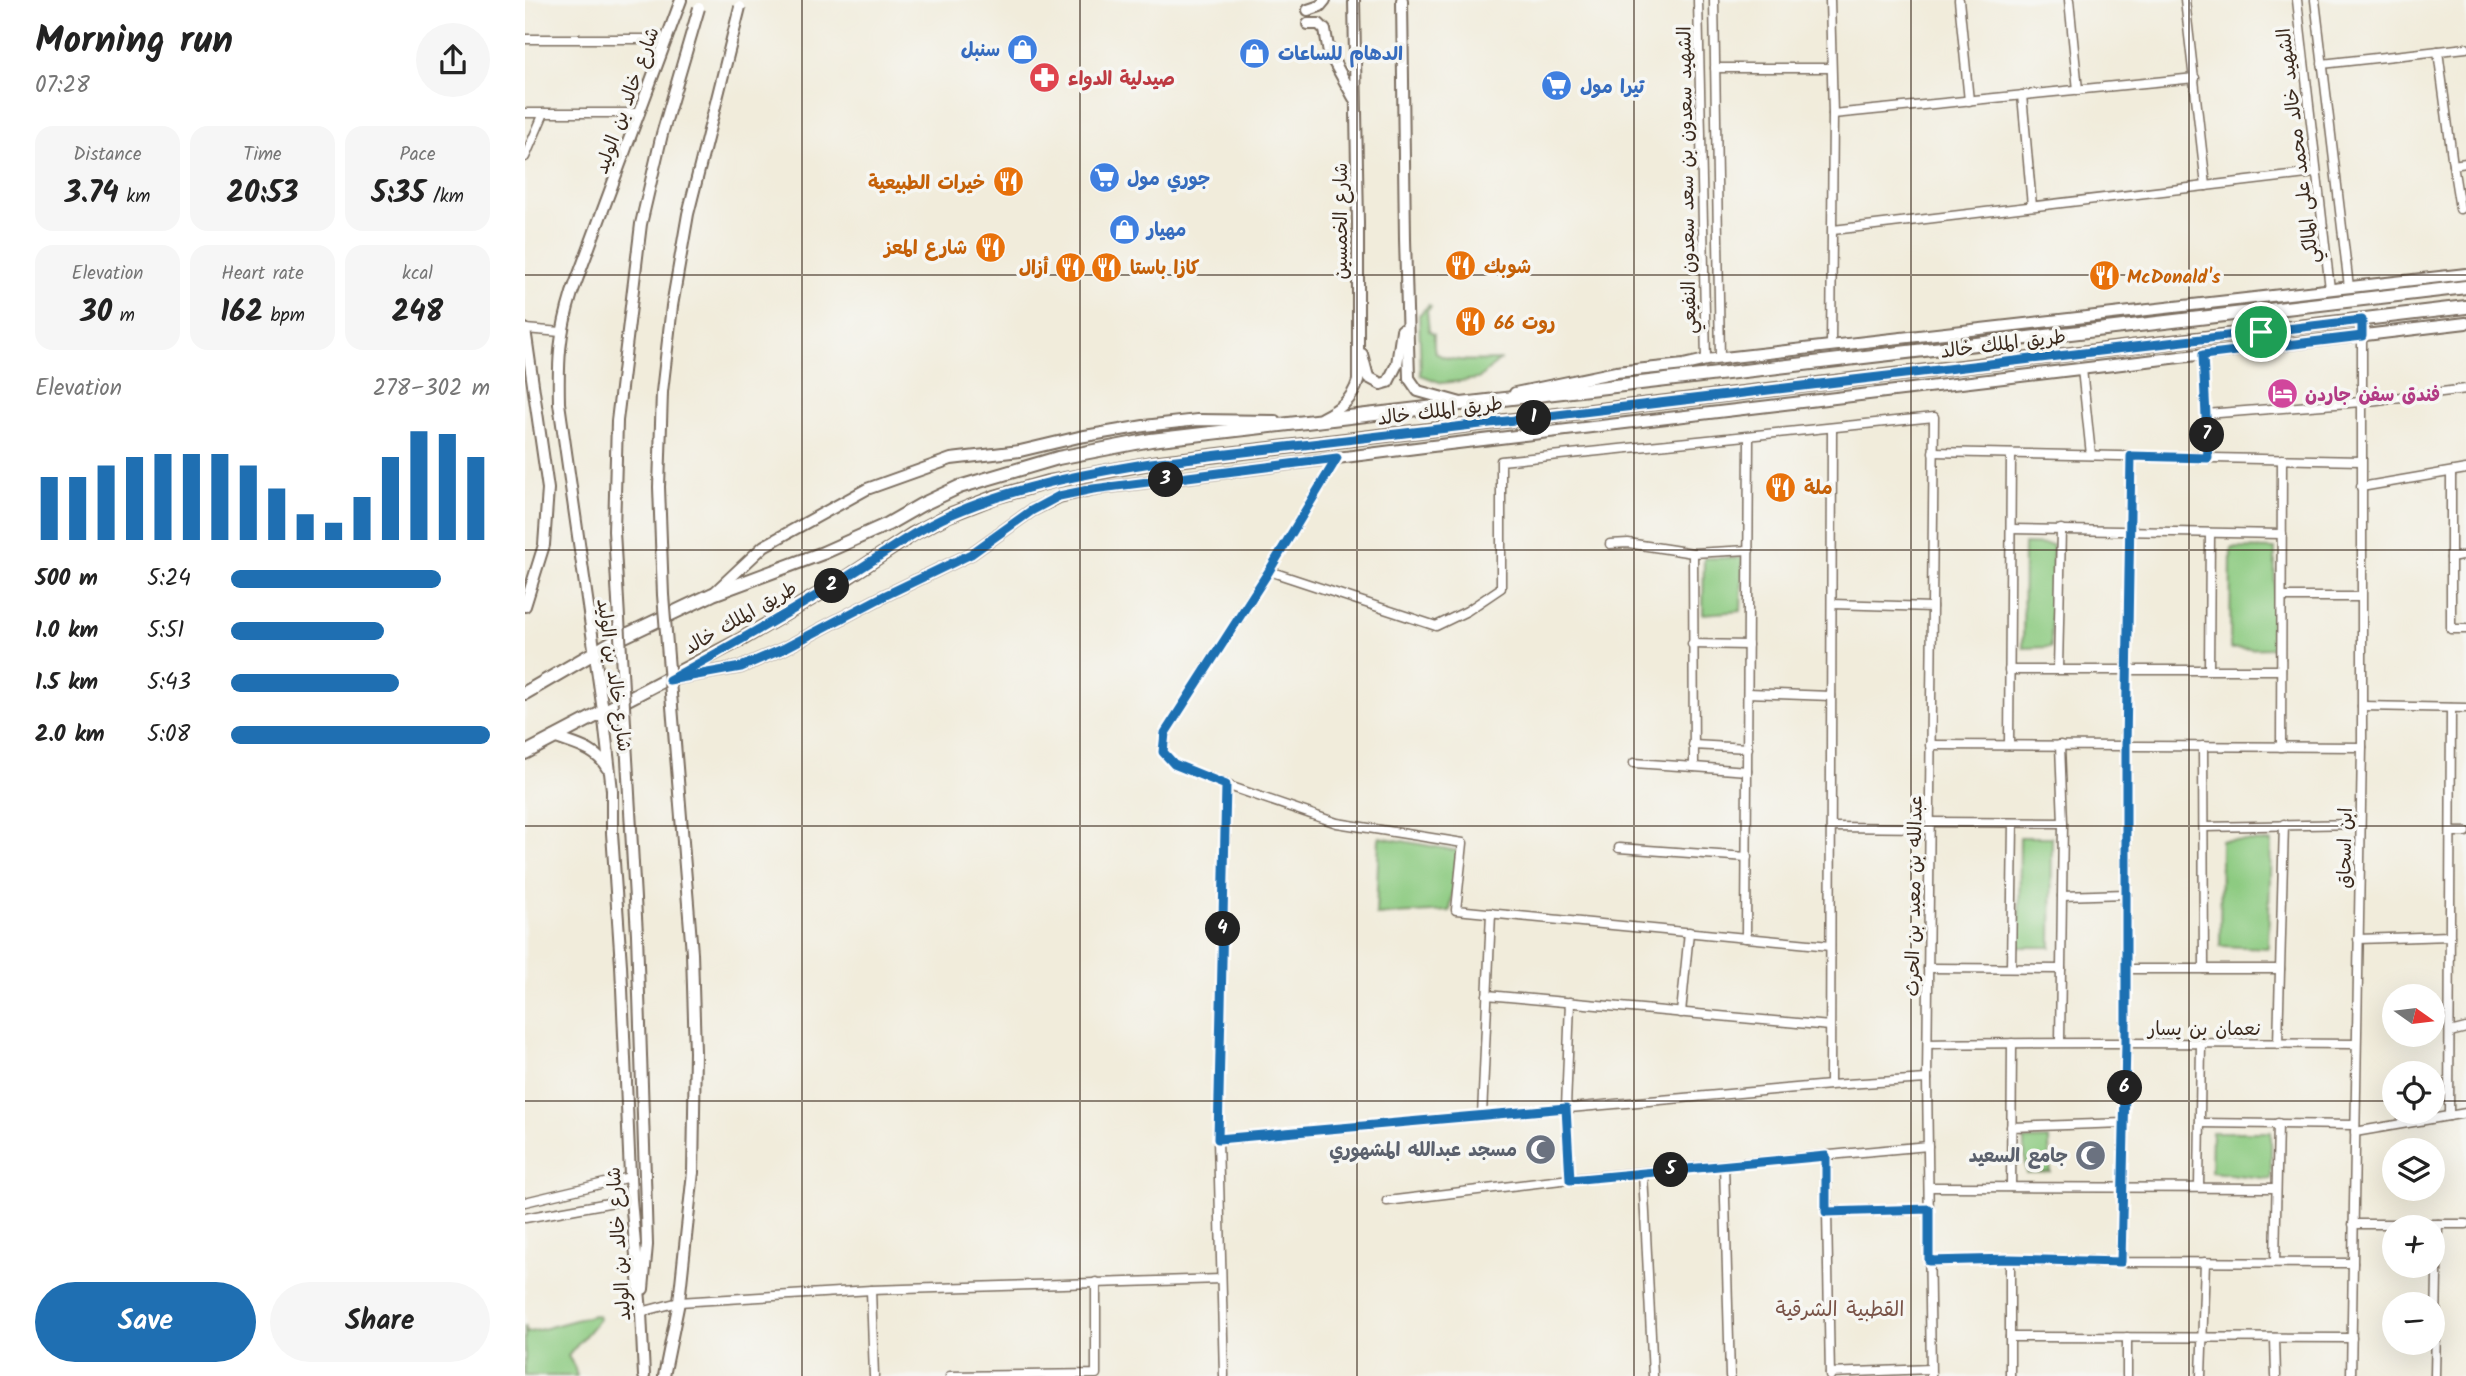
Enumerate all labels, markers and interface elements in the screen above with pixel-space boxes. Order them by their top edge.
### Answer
text: Morning run [35,12,233,72]
button: share [416,23,490,97]
street label: شارع خالد بن الوليد [587,23,668,178]
street label: الشهيد سعدون بن سعد سعدون النفيعي [1670,26,1706,334]
street label: الشهيد خالد محمد على المالكي [2270,26,2328,265]
shop icon: سنبل [1006,32,1040,66]
place label: سنبل [961,36,1000,66]
shop icon: الدهام للساعات [1238,36,1272,70]
place label: الدهام للساعات [1278,40,1403,70]
pharmacy icon: صيدلية الدواء [1028,61,1062,95]
place label: صيدلية الدواء [1068,65,1175,95]
text: 07:28 [35,68,90,104]
supermarket icon: تيرا مول [1540,69,1574,103]
place label: تيرا مول [1580,73,1646,103]
text: Distance [73,140,142,170]
text: Time [243,140,282,170]
text: Pace [399,140,436,170]
supermarket icon: جوري مول [1087,161,1121,195]
street label: شارع الخمسين [1327,163,1357,279]
restaurant icon: خيرات الطبيعية [991,165,1025,199]
place label: جوري مول [1127,165,1210,195]
place label: خيرات الطبيعية [868,169,985,199]
text: 3.74 [65,170,119,218]
text: 20:53 [227,170,298,218]
text: 5:35 [371,170,425,218]
text: km [119,182,150,212]
text: /km [425,182,464,212]
shop icon: مهيار [1107,212,1141,246]
place label: مهيار [1145,216,1186,246]
restaurant icon: شارع المعز [973,230,1007,264]
place label: شارع المعز [882,234,967,264]
restaurant icon: شوبك [1444,249,1478,283]
restaurant icon: أزال [1054,250,1088,284]
restaurant icon: كازا باستا [1090,250,1124,284]
place label: شوبك [1484,253,1531,283]
place label: أزال [1019,254,1049,284]
place label: كازا باستا [1130,254,1200,284]
text: Elevation [72,259,143,289]
text: Heart rate [221,259,304,289]
text: kcal [402,259,433,289]
restaurant icon: McDonald's [2087,259,2121,293]
place label: McDonald's [2127,263,2221,293]
text: 30 [80,289,112,337]
text: 162 [220,289,263,337]
text: 248 [392,289,443,337]
text: m [112,301,135,331]
text: bpm [263,301,305,331]
pin [2231,302,2291,362]
restaurant icon: روت 66 [1454,305,1488,339]
place label: روت 66 [1494,309,1555,339]
icon: arrive [2242,313,2280,351]
street label: طريق الملك خالد [1939,322,2068,368]
text: Elevation [35,371,122,407]
text: 278–302 m [373,371,490,407]
hotel icon: فندق سفن جاردن [2265,377,2299,411]
place label: فندق سفن جاردن [2305,381,2440,411]
street label: طريق الملك خالد [1376,389,1505,435]
pin: 1 [1517,400,1551,436]
text: 1 [1531,402,1536,432]
pin: 7 [2189,418,2225,452]
text: 7 [2202,419,2211,449]
pin: 3 [1149,462,1183,498]
text: 3 [1160,464,1171,494]
restaurant icon: ملة [1764,470,1798,504]
place label: ملة [1804,474,1832,504]
text: 500 m [35,561,98,597]
text: 5:24 [147,561,191,597]
pin: 2 [815,568,849,604]
text: 2 [826,570,837,600]
street label: طريق الملك خالد [679,574,803,663]
street label: شارع خالد بن الوليد [587,597,639,754]
text: 1.0 km [35,613,98,649]
text: 5:51 [147,613,185,649]
text: 1.5 km [35,665,98,701]
text: 5:43 [147,665,191,701]
text: 2.0 km [35,717,105,753]
text: 5:08 [147,717,190,753]
street label: عبدالله بن معبد بن الحرث [1898,795,1932,997]
street label: ابن اسحاق [2330,807,2362,889]
pin: 4 [1205,912,1241,946]
text: 4 [1217,913,1228,943]
north arrow [2382,984,2445,1046]
map controls [2382,984,2445,1355]
street label: نعمان بن يسار [2146,1015,2262,1045]
button: locate [2382,1061,2445,1124]
pin: 6 [2107,1070,2143,1106]
text: 6 [2119,1072,2130,1102]
mosque icon: مسجد عبدالله المشهوري [1523,1132,1557,1166]
place label: مسجد عبدالله المشهوري [1329,1136,1517,1166]
mosque icon: جامع السعيد [2074,1138,2108,1172]
button: layers [2382,1138,2445,1201]
place label: جامع السعيد [1969,1142,2068,1172]
pin: 5 [1653,1152,1689,1188]
text: 5 [1666,1154,1675,1184]
street label: شارع خالد بن الوليد [600,1166,640,1322]
button: + [2382,1215,2445,1278]
button: Save [35,1282,256,1362]
button: Share [270,1282,490,1362]
button: − [2382,1292,2445,1355]
district label: القطبية الشرقية [1776,1294,1904,1327]

